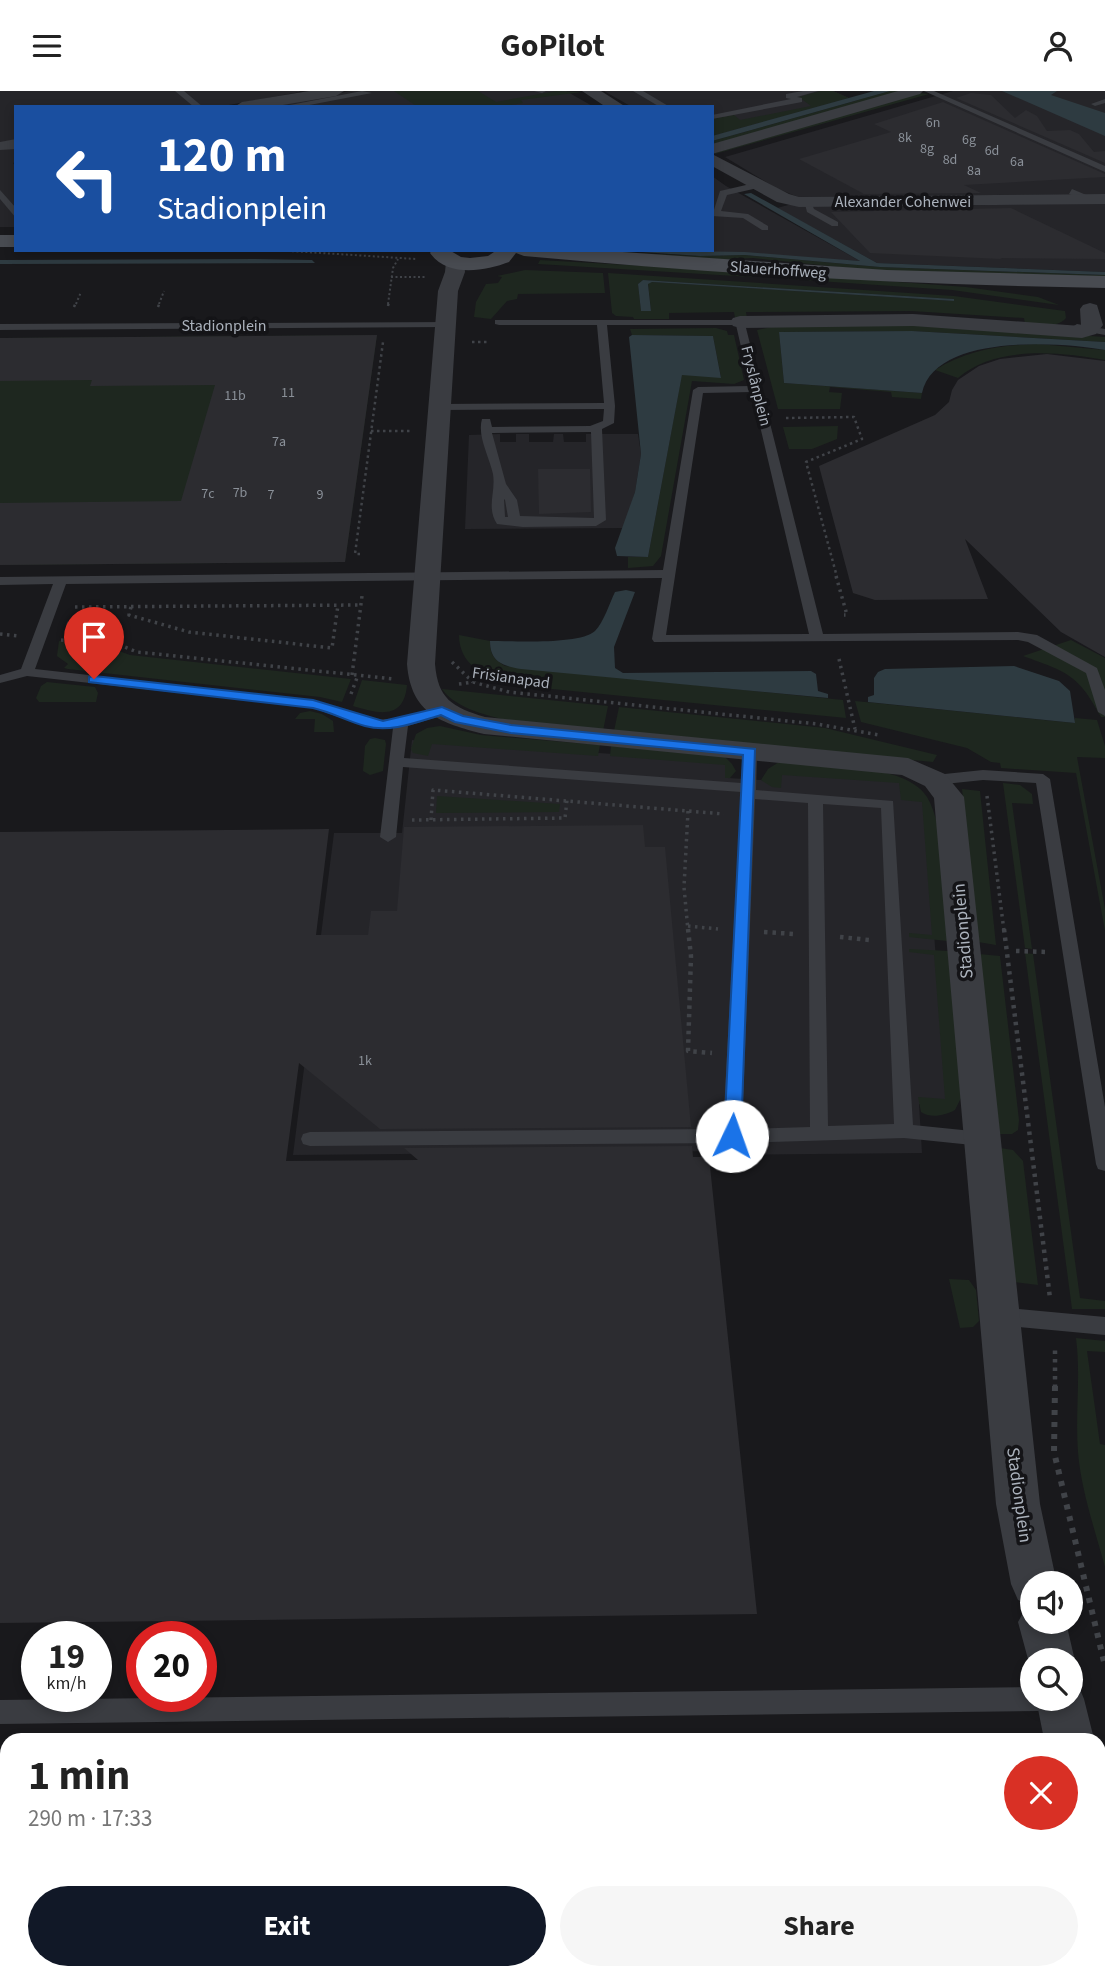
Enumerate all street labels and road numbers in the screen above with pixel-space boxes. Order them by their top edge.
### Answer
street label: Alexander Cohenwei [835,191,971,213]
street label: Slauerhoffweg [729,256,827,284]
street label: Stadionplein [181,315,267,337]
street label: Fryslânplein [735,343,777,429]
street label: Frisianapad [471,662,551,694]
street label: Stadionplein [946,882,980,980]
street label: Stadionplein [1000,1446,1038,1544]

